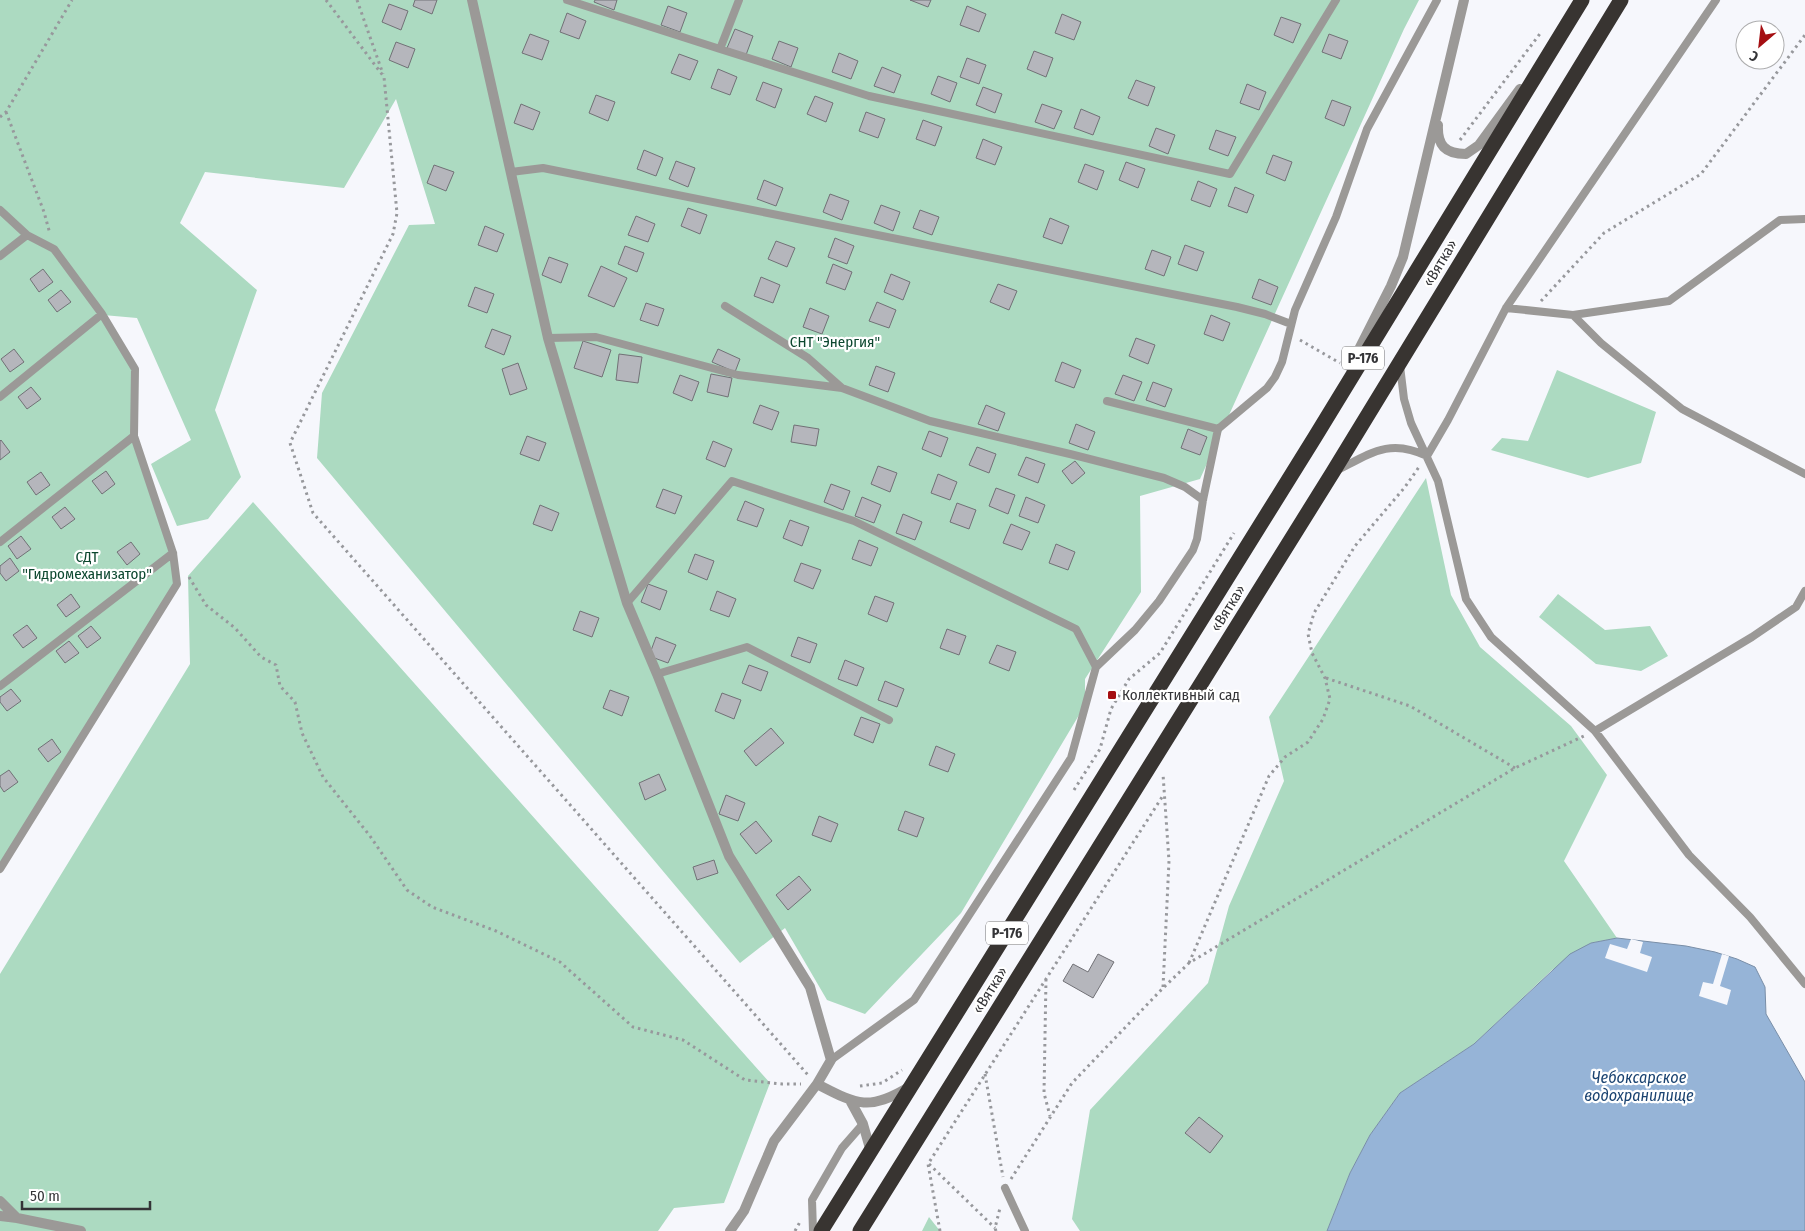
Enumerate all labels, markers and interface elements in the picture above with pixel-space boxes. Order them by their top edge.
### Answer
north arrow [1735,20,1785,70]
text: С [1746,46,1761,65]
street label: «Вятка» [1419,236,1461,290]
park label: СНТ "Энергия" [790,333,880,351]
road number: Р-176 [1342,346,1384,369]
park label: СДТ "Гидромеханизатор" [22,548,152,583]
street label: «Вятка» [1207,581,1249,635]
place label: Коллективный сад [1122,686,1240,704]
marker: Коллективный сад [1106,689,1118,701]
road number: Р-176 [986,921,1028,944]
street label: «Вятка» [969,963,1011,1017]
water label: Чебоксарское водохранилище [1584,1068,1694,1105]
scale bar [22,1178,150,1210]
text: 50 m [30,1187,60,1205]

